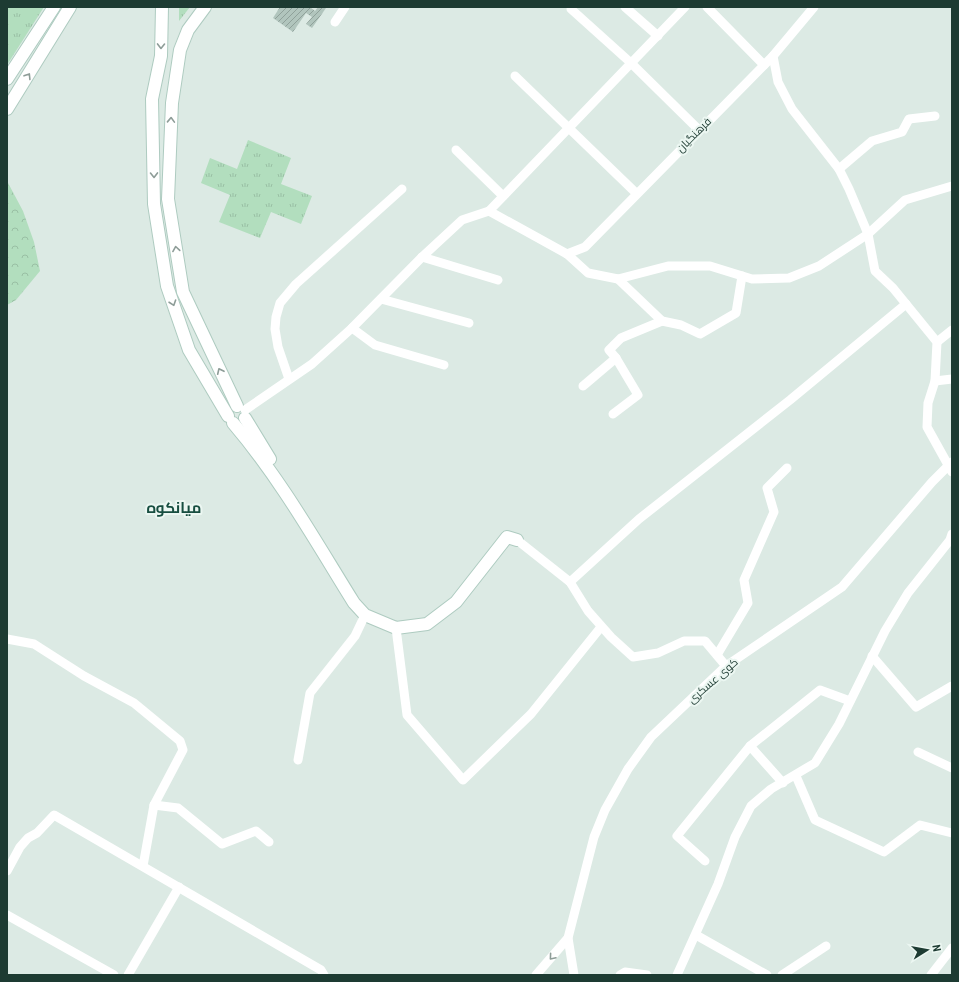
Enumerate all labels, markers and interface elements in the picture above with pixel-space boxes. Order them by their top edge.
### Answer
one-way arrow [157,43,166,49]
one-way arrow [23,73,30,80]
street label: فرهنگیان [674,115,714,155]
one-way arrow [167,117,176,123]
one-way arrow [149,172,158,178]
one-way arrow [172,246,181,253]
one-way arrow [168,299,176,306]
one-way arrow [217,367,225,375]
district label: میانکوه [146,499,202,517]
street label: کوی عسکری [685,656,741,706]
north arrow [907,930,947,970]
text: N [929,944,943,953]
one-way arrow [550,952,557,959]

